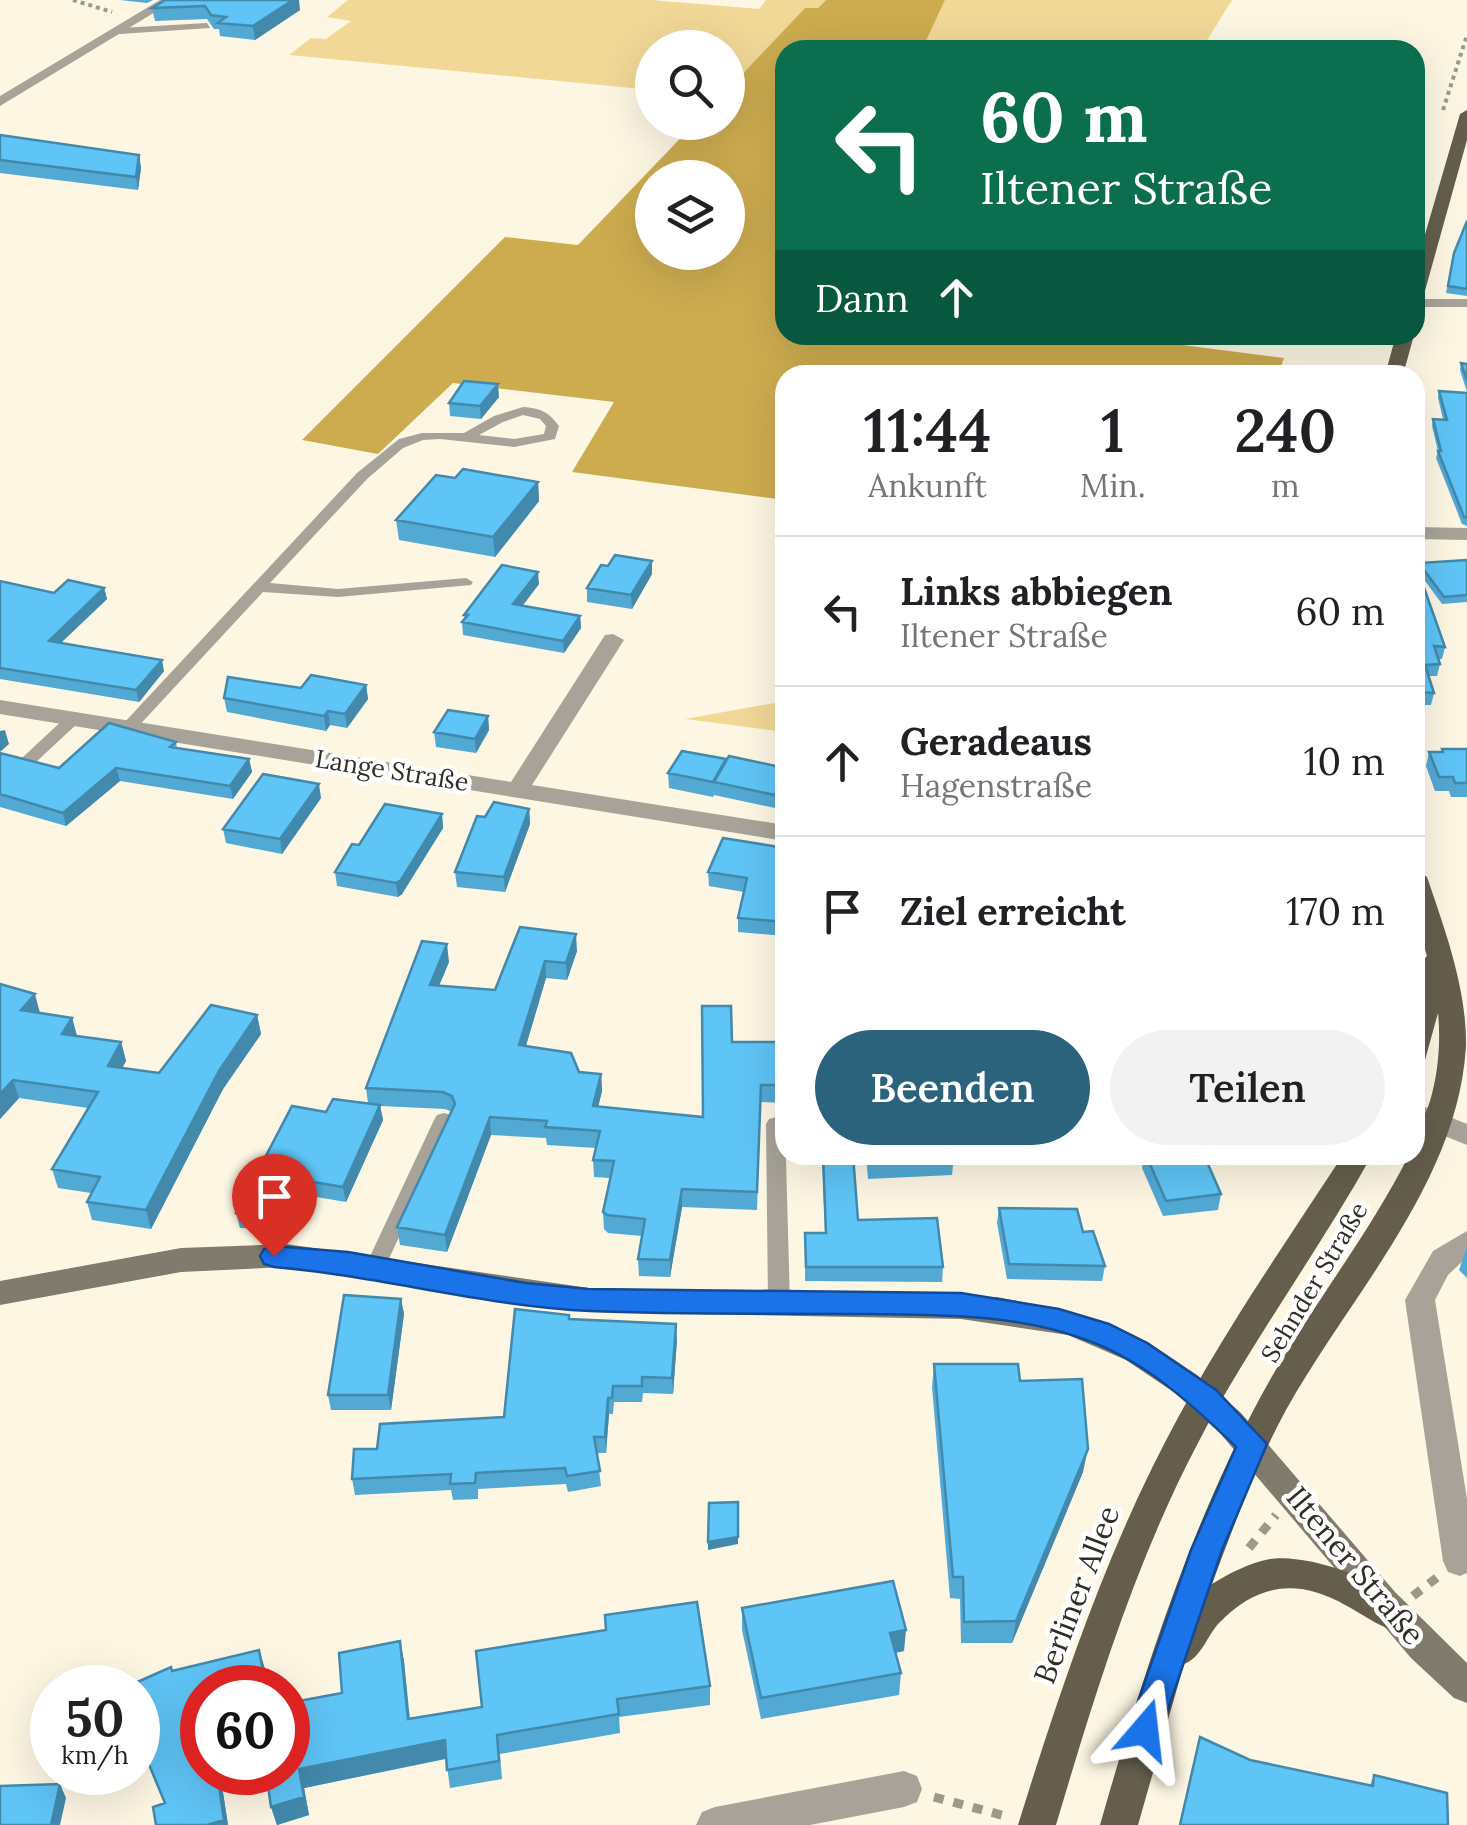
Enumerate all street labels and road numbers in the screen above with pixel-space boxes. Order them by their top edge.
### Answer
street label: Lange Straße [313,742,471,798]
street label: Sehnder Straße [1254,1196,1374,1368]
street label: Iltener Straße [1279,1478,1433,1652]
street label: Berliner Allee [1025,1500,1127,1689]

